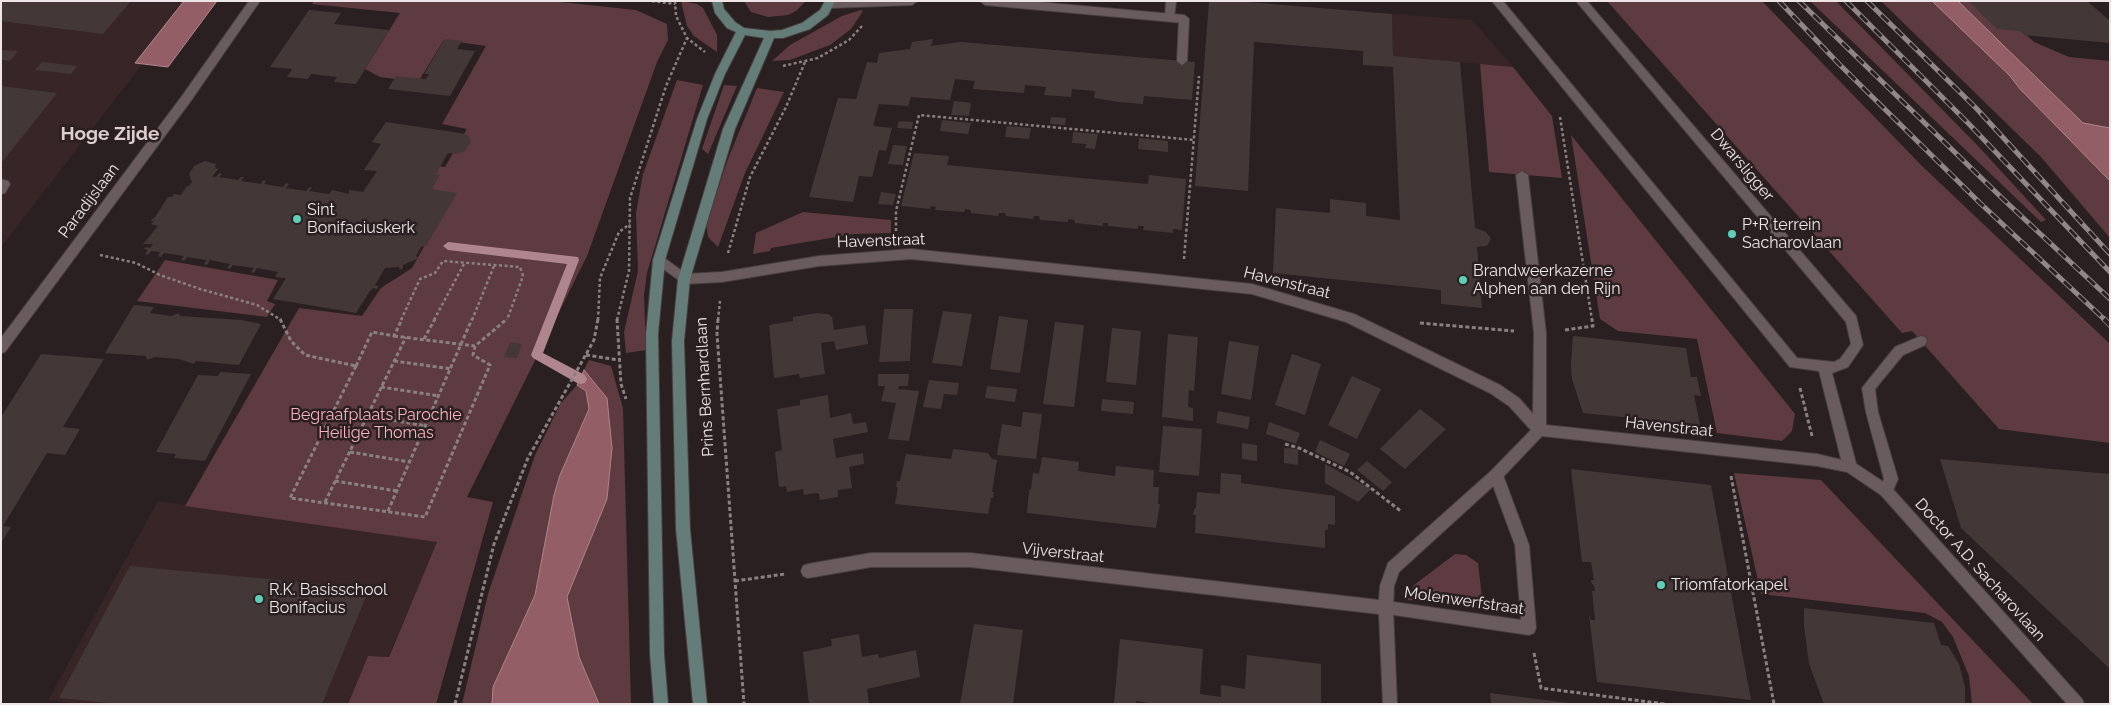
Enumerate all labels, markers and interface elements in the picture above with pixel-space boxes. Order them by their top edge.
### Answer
district label: Hoge Zijde [61,123,159,145]
street label: Dwarsligger [1706,125,1778,205]
street label: Paradijslaan [55,160,123,242]
place label: Sint Bonifaciuskerk [307,200,415,238]
marker: Sint Bonifaciuskerk [291,213,303,225]
place label: P+R terrein Sacharovlaan [1742,215,1841,253]
marker: P+R terrein Sacharovlaan [1726,228,1738,240]
street label: Havenstraat [836,230,926,252]
place label: Brandweerkazerne Alphen aan den Rijn [1473,261,1621,299]
street label: Havenstraat [1242,263,1332,303]
marker: Brandweerkazerne Alphen aan den Rijn [1457,274,1469,286]
street label: Prins Bernhardlaan [692,317,718,457]
park label: Begraafplaats Parochie Heilige Thomas [290,405,462,443]
street label: Havenstraat [1624,413,1714,441]
street label: Doctor A.D. Sacharovlaan [1911,495,2049,645]
street label: Vijverstraat [1021,539,1105,567]
place label: Triomfatorkapel [1671,575,1788,595]
marker: Triomfatorkapel [1655,579,1667,591]
place label: R.K. Basisschool Bonifacius [269,580,387,618]
street label: Molenwerfstraat [1403,583,1525,619]
marker: R.K. Basisschool Bonifacius [253,593,265,605]

